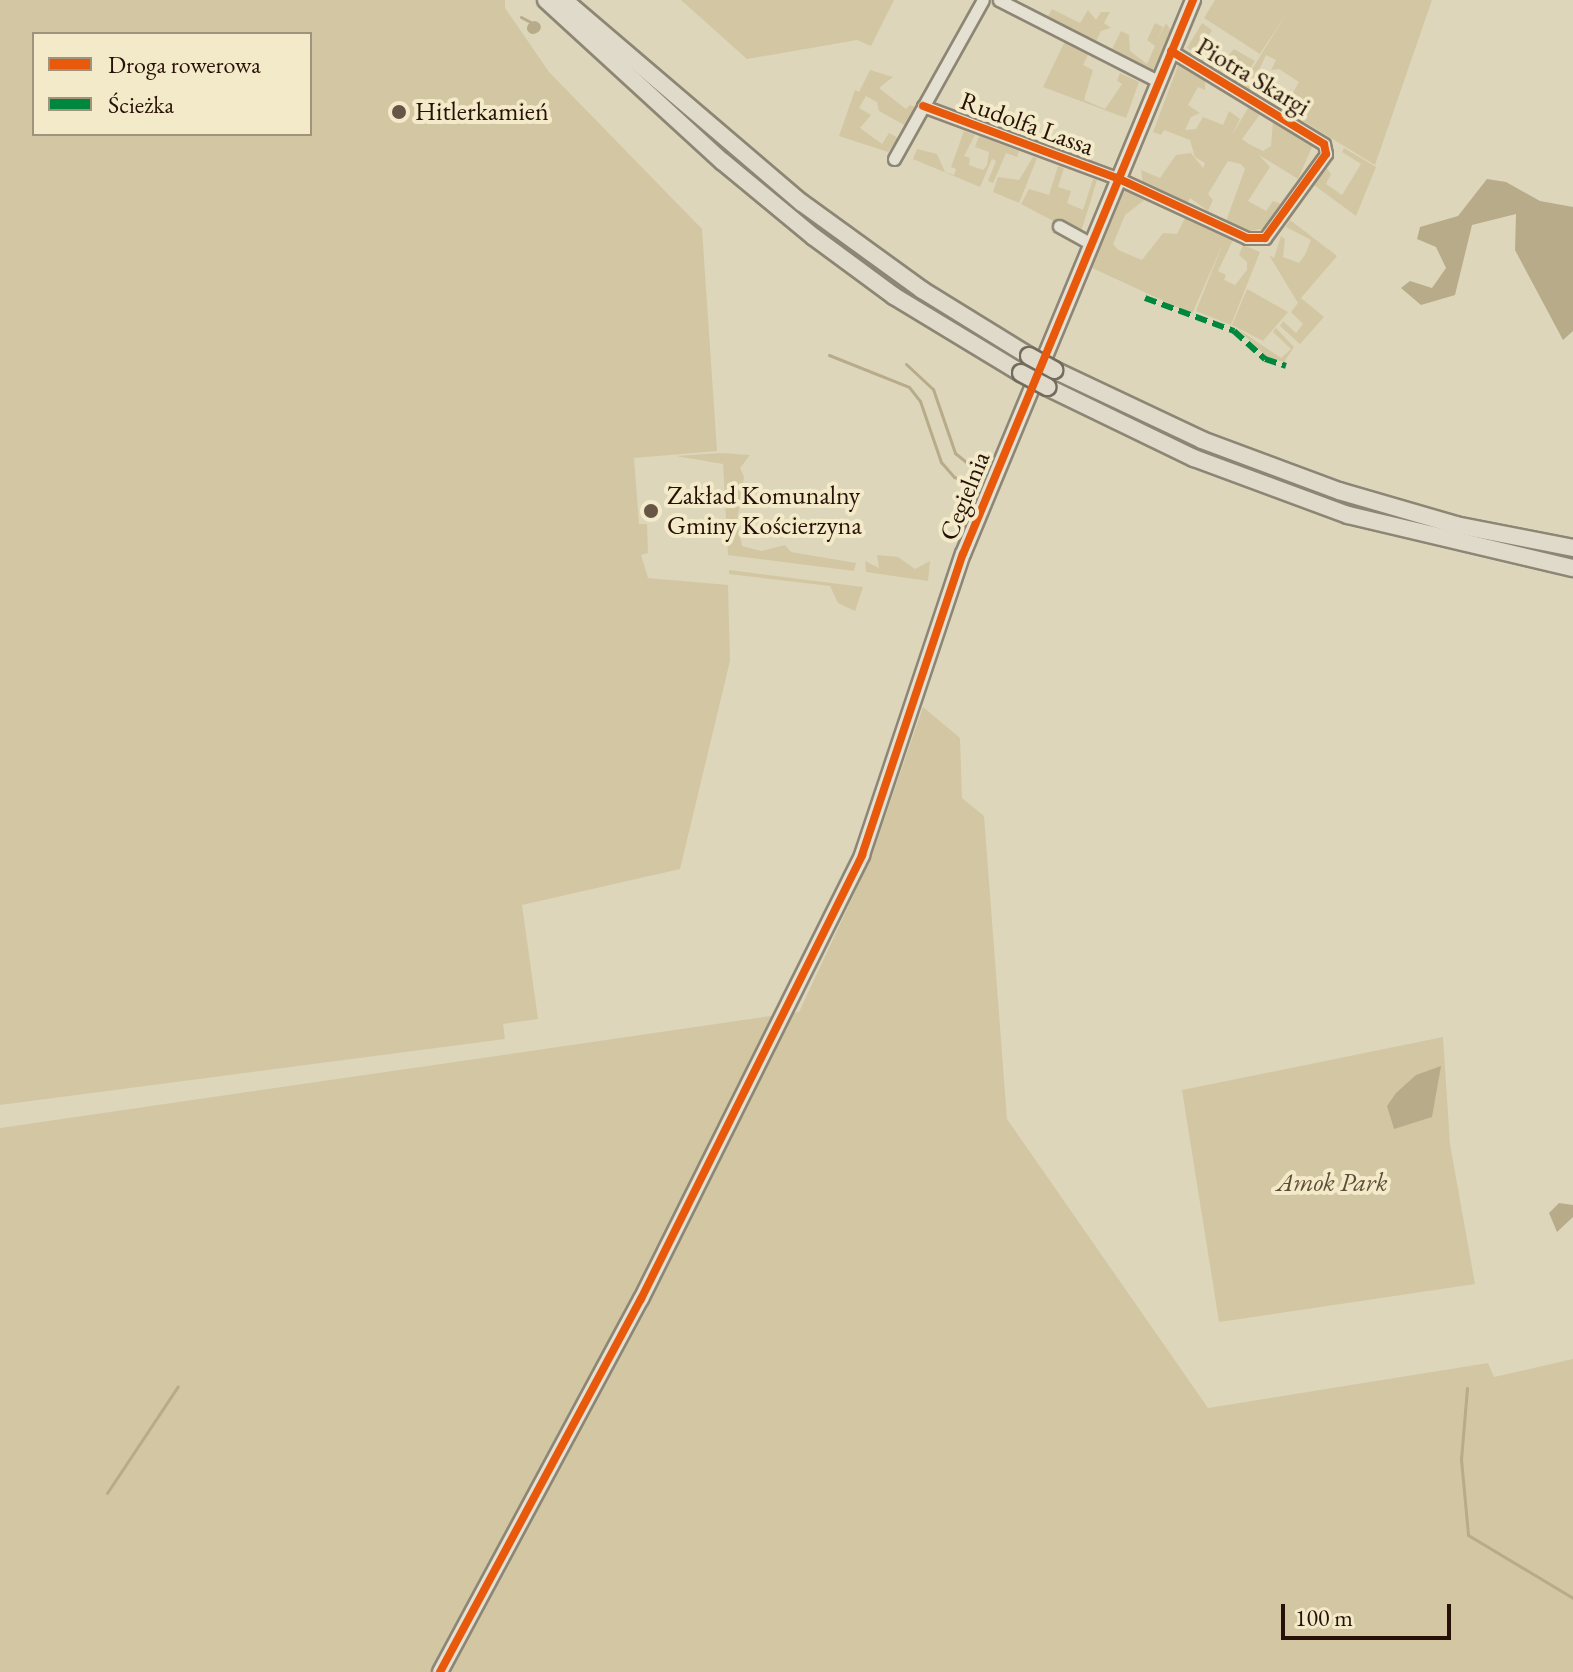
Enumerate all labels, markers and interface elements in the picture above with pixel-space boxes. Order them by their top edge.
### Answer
street label: Piotra Skargi [1191,31,1315,123]
legend [32,32,312,136]
text: Droga rowerowa [108,49,261,80]
street label: Rudolfa Lassa [956,85,1098,163]
text: Ścieżka [108,89,174,120]
place label: Hitlerkamień [415,96,549,128]
marker: Hitlerkamień [390,103,408,121]
street label: Cegielnia [933,447,997,545]
place label: Zakład Komunalny Gminy Kościerzyna [667,480,862,542]
marker: Zakład Komunalny Gminy Kościerzyna [642,502,660,520]
park label: Amok Park [1277,1167,1387,1199]
scale bar [1285,1588,1455,1638]
text: 100 m [1295,1602,1353,1633]

